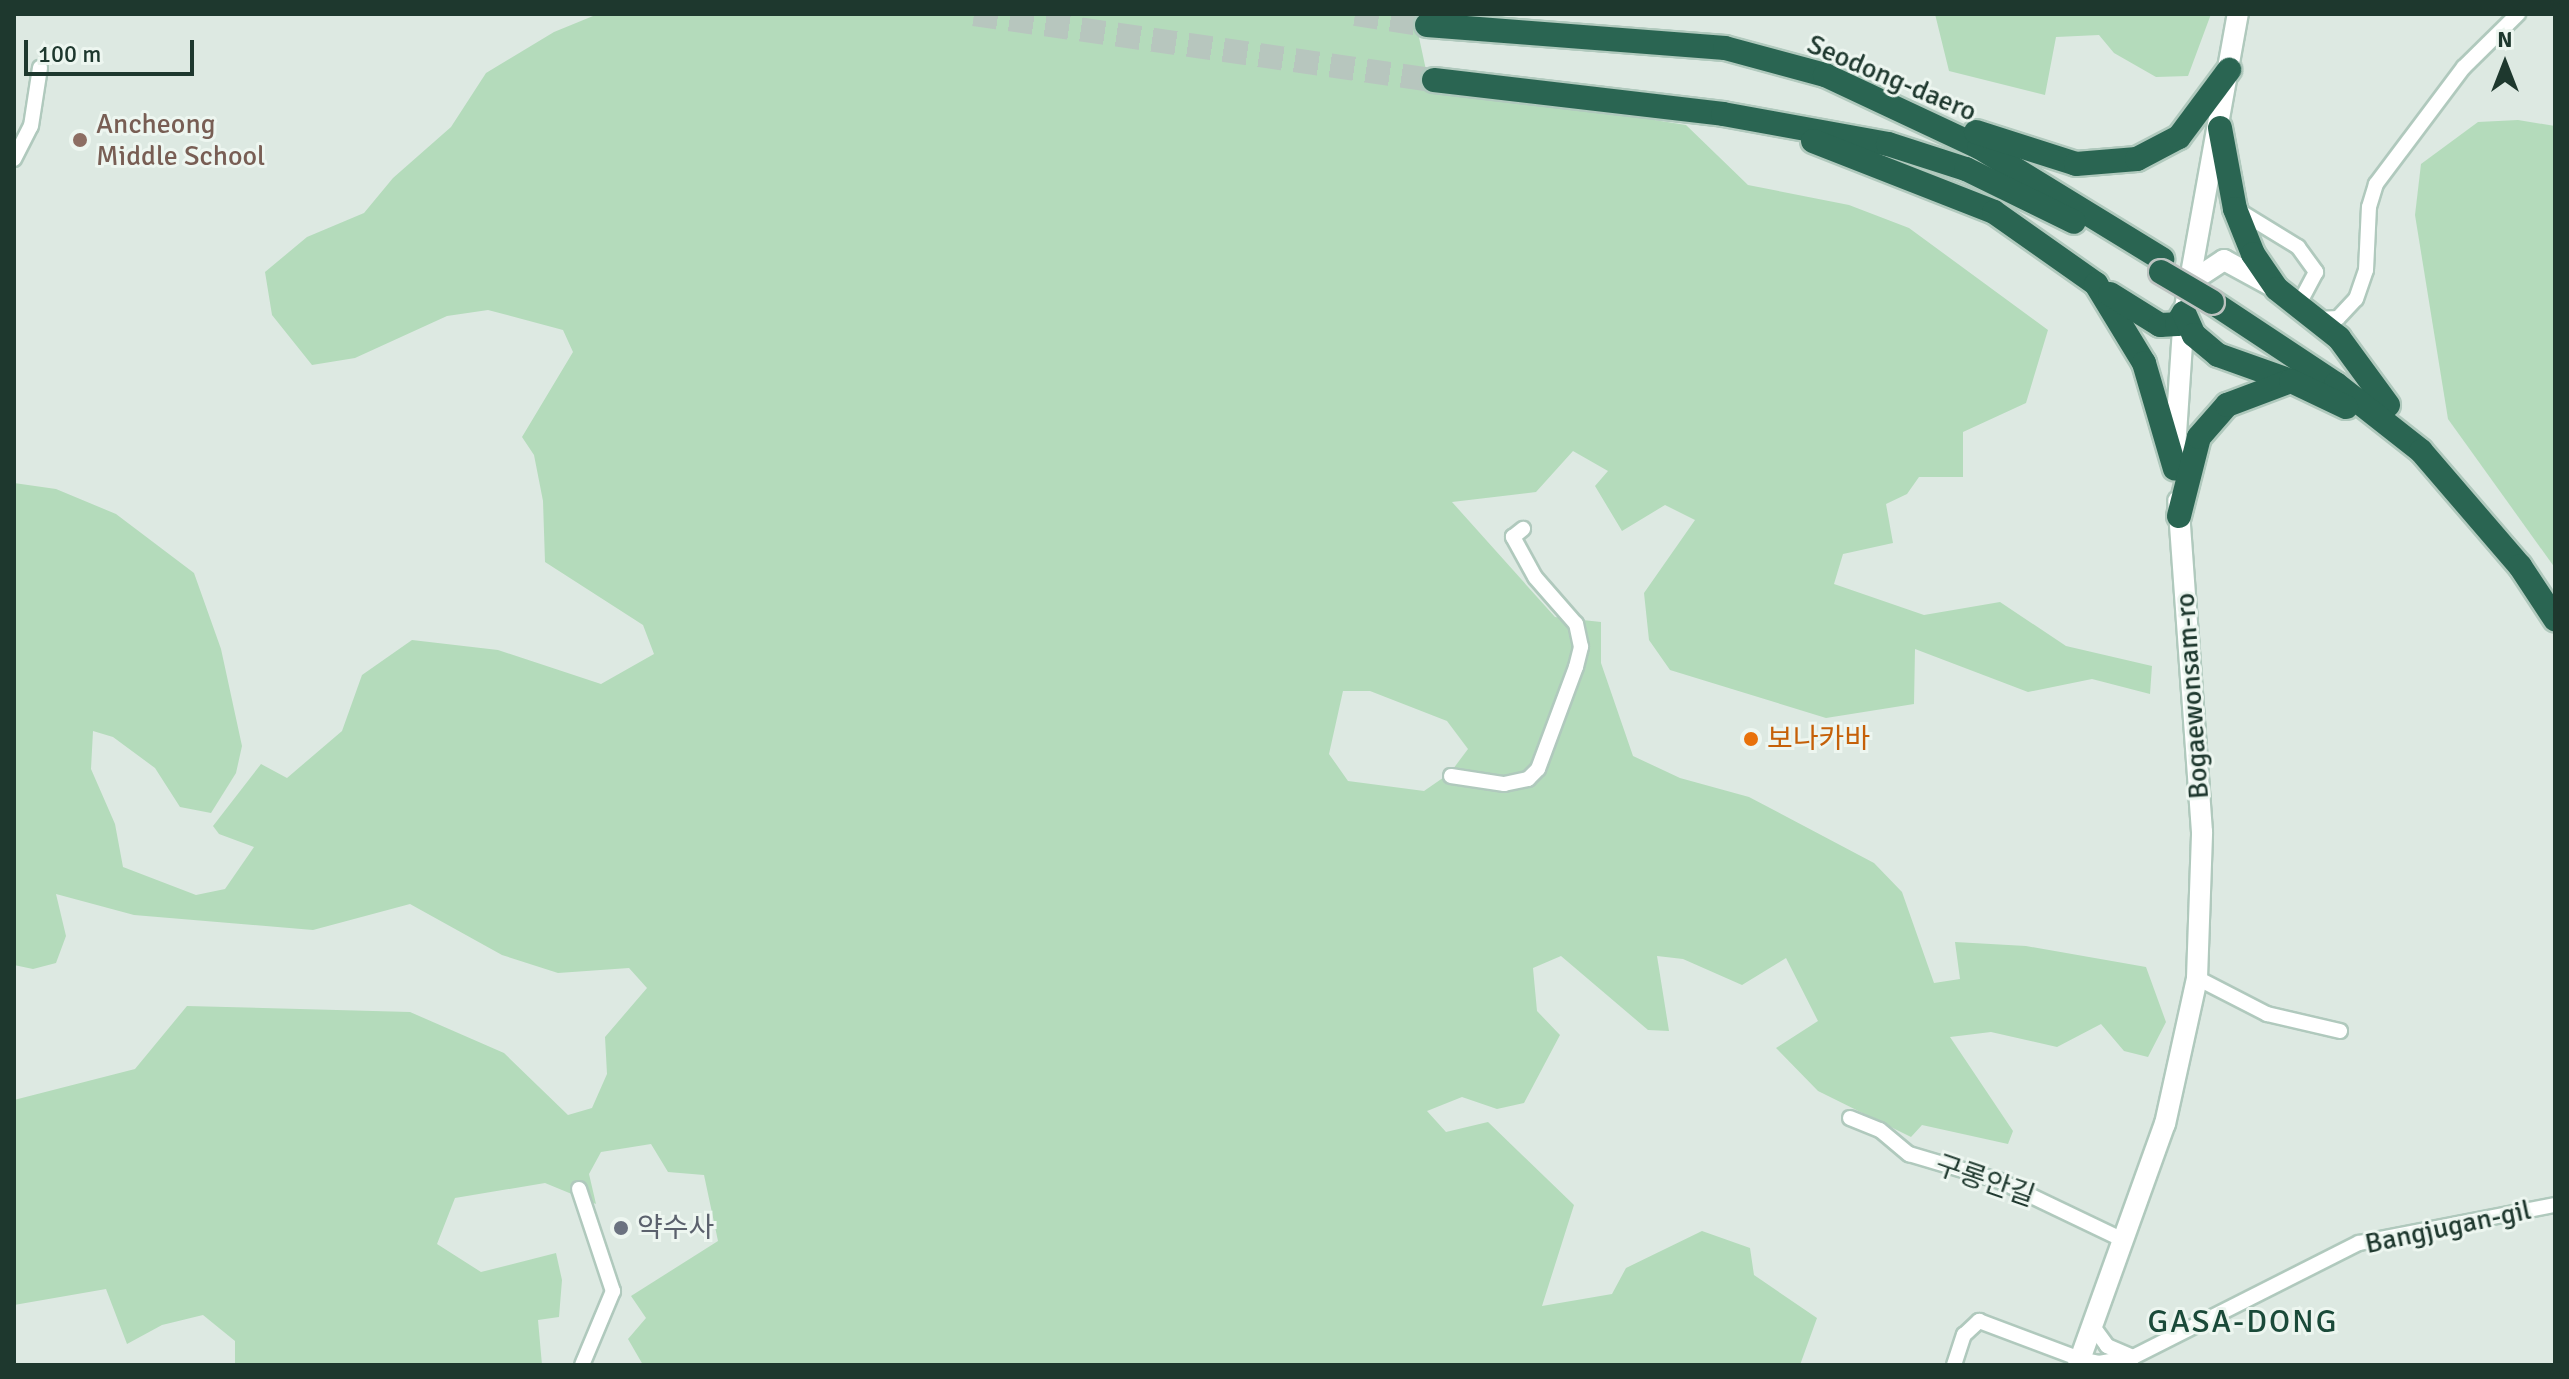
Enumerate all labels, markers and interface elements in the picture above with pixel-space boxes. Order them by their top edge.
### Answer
scale bar [28,24,198,74]
north arrow [2465,24,2545,104]
text: N [2497,26,2513,53]
street label: Seodong-daero [1802,27,1982,129]
text: 100 m [38,39,101,69]
place label: Ancheong Middle School [96,107,265,173]
marker: Ancheong Middle School [71,131,89,149]
street label: Bogaewonsam-ro [2168,592,2216,800]
place label: 보나카바 [1767,722,1870,756]
marker: 보나카바 [1742,730,1760,748]
street label: 구롱안길 [1931,1148,2039,1214]
street label: Bangjugan-gil [2362,1193,2534,1261]
place label: 약수사 [637,1211,714,1245]
marker: 약수사 [612,1219,630,1237]
district label: GASA-DONG [2148,1303,2338,1341]

